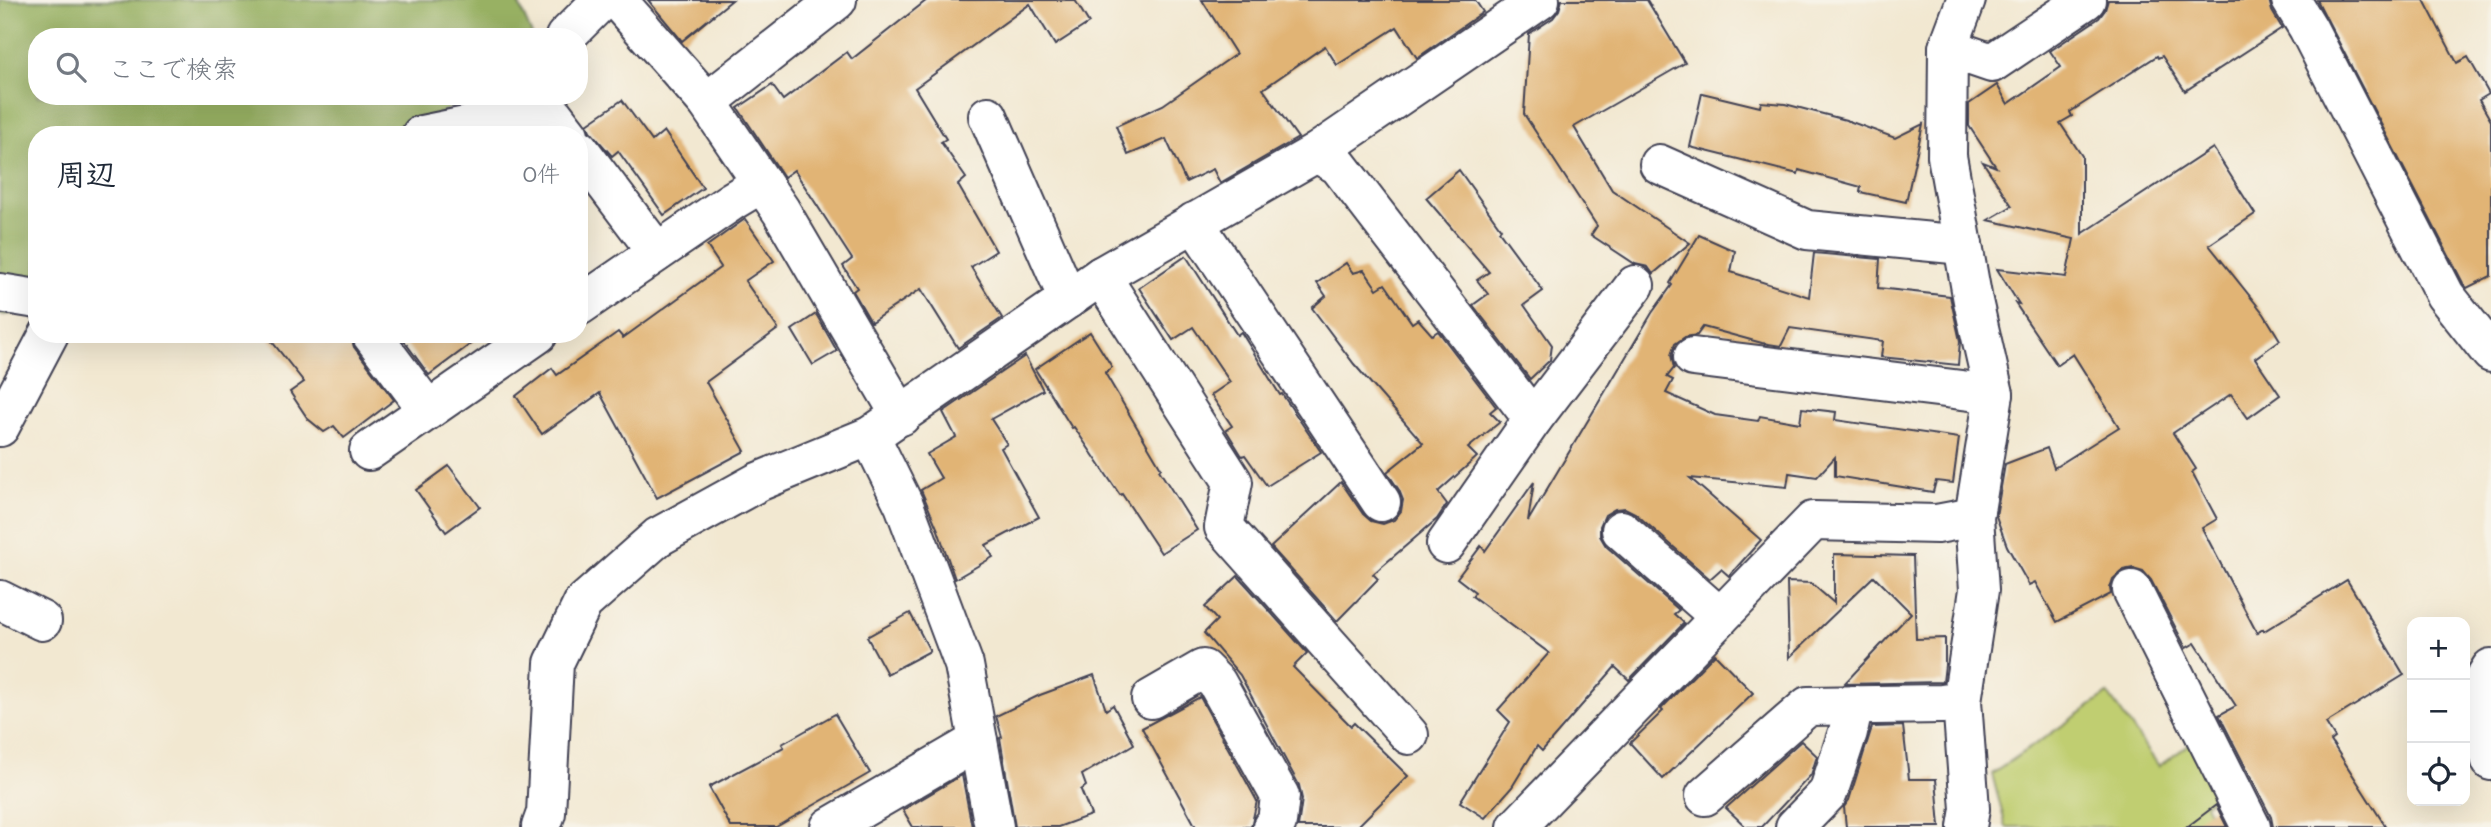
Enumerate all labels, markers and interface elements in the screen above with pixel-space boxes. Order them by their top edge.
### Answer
search box [28,28,588,105]
icon: search [52,48,90,86]
text: ここで検索 [108,51,238,85]
text: 周辺 [56,153,116,193]
text: 0件 [523,158,560,188]
map controls [2407,617,2470,806]
button: + [2407,617,2470,680]
button: − [2407,680,2470,743]
button: locate [2407,743,2470,806]

